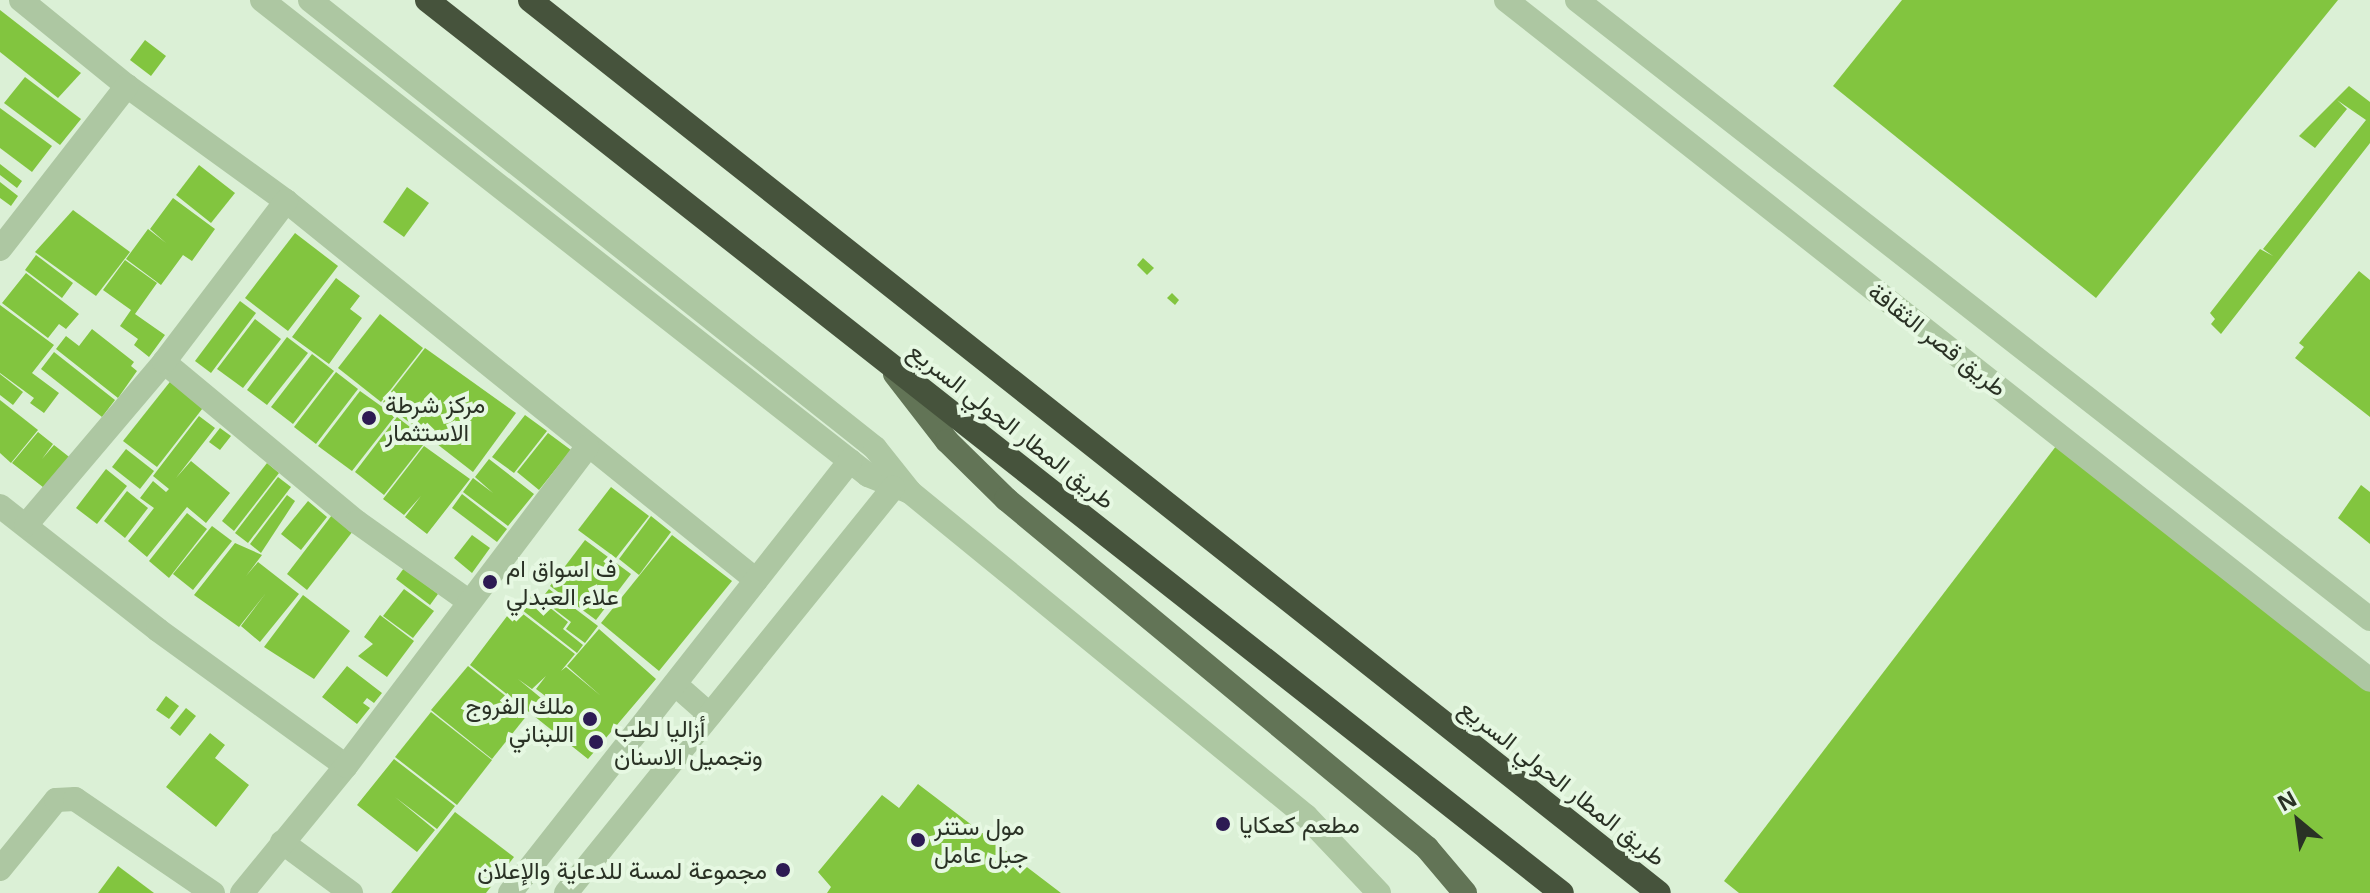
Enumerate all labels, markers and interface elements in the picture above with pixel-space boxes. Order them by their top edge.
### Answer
street label: طريق قصر الثقافة [1863,276,2013,402]
street label: طريق المطار الحولي السريع [903,336,1121,514]
place label: مركز شرطة الاستثمار [385,390,485,446]
marker: مركز شرطة الاستثمار [360,409,378,427]
place label: ف اسواق ام علاء العبدلي [506,554,619,610]
marker: ف اسواق ام علاء العبدلي [481,573,499,591]
place label: ملك الفروج اللبناني [465,691,574,747]
street label: طريق المطار الحولي السريع [1454,693,1672,871]
marker: ملك الفروج اللبناني [581,710,599,728]
place label: أزاليا لطب وتجميل الاسنان [614,714,763,770]
marker: أزاليا لطب وتجميل الاسنان [585,731,607,753]
north arrow [2258,781,2338,861]
text: N [2271,783,2301,817]
place label: مطعم كعكايا [1239,810,1360,838]
place label: مول ستنر جبل عامل [934,812,1028,868]
marker: مطعم كعكايا [1214,815,1232,833]
marker: مول ستنر جبل عامل [909,831,927,849]
place label: مجموعة لمسة للدعاية والإعلان [477,856,767,884]
marker: مجموعة لمسة للدعاية والإعلان [774,861,792,879]

